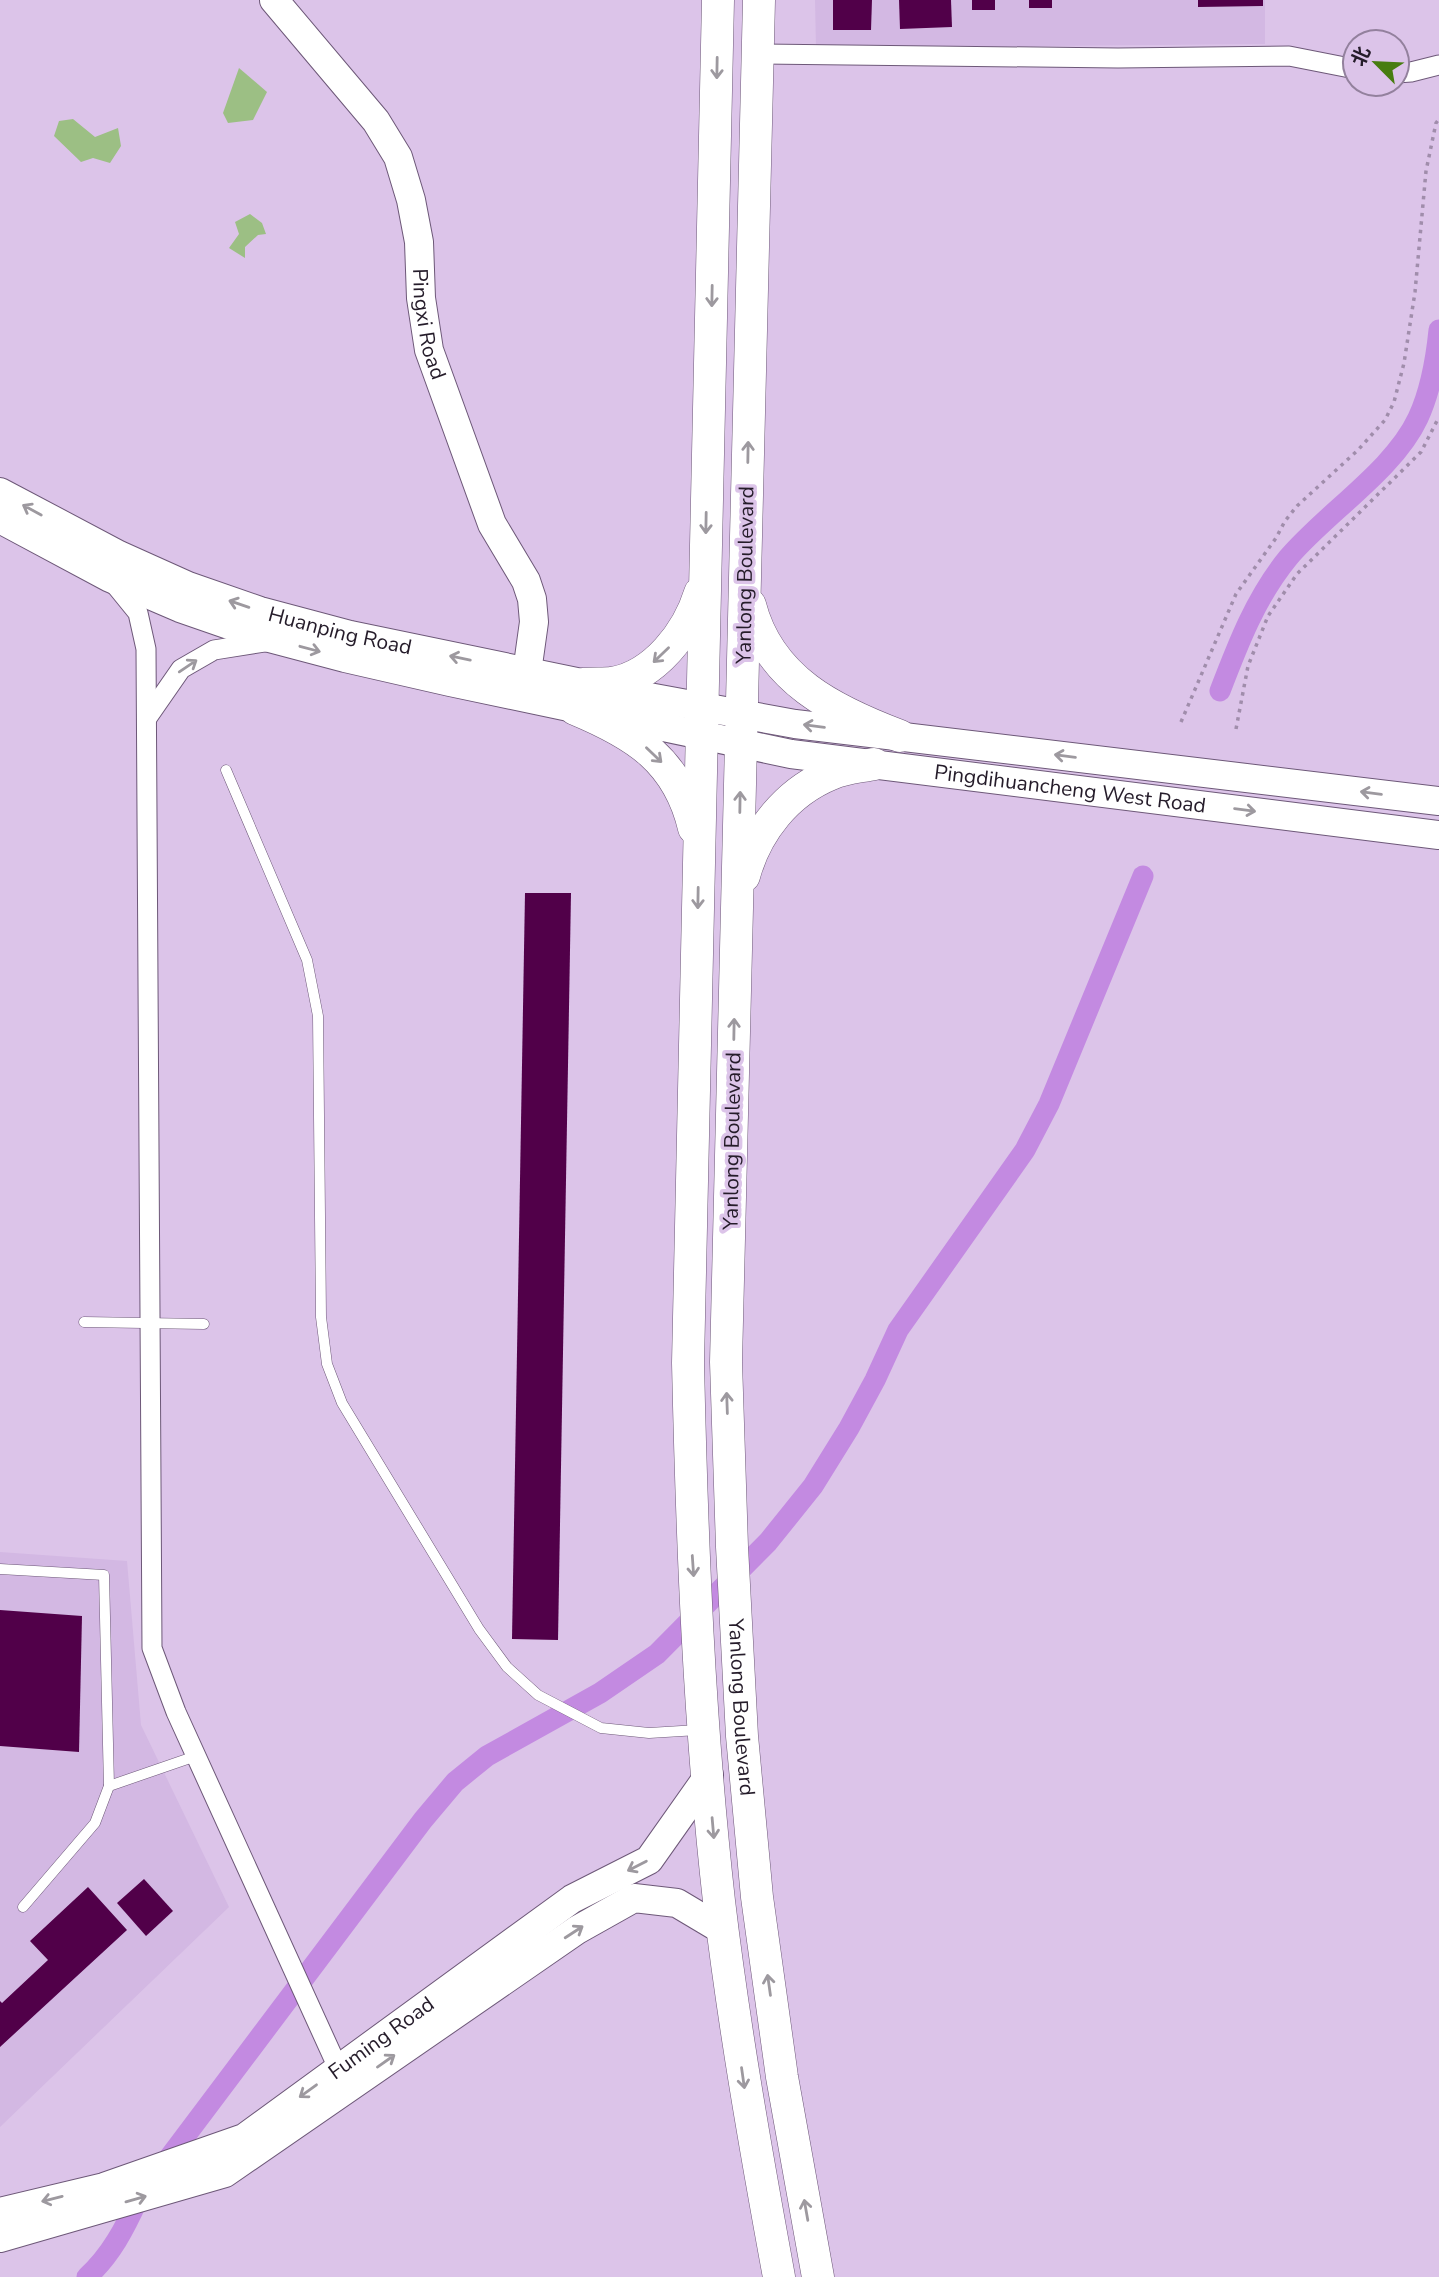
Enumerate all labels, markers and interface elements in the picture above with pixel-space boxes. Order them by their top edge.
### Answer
north arrow [1341,28,1411,98]
text: 北 [1346,43,1377,70]
one-way arrow [710,56,723,79]
street label: Pingxi Road [406,268,453,383]
one-way arrow [705,284,718,307]
one-way arrow [741,440,755,463]
street label: Yanlong Boulevard [729,486,761,665]
one-way arrow [22,503,43,516]
one-way arrow [700,511,713,534]
one-way arrow [228,597,250,609]
street label: Huanping Road [265,600,414,661]
one-way arrow [298,643,321,656]
one-way arrow [653,646,670,663]
one-way arrow [449,650,472,664]
one-way arrow [178,658,197,673]
one-way arrow [803,720,826,733]
one-way arrow [645,747,662,764]
one-way arrow [1054,750,1076,763]
street label: Pingdihuancheng West Road [933,758,1208,820]
one-way arrow [1360,786,1383,799]
one-way arrow [733,790,746,813]
one-way arrow [1233,804,1256,817]
one-way arrow [691,886,705,909]
one-way arrow [728,1018,741,1041]
street label: Yanlong Boulevard [716,1052,748,1231]
one-way arrow [721,1392,734,1415]
one-way arrow [687,1554,700,1577]
street label: Yanlong Boulevard [722,1617,762,1797]
one-way arrow [707,1816,720,1838]
one-way arrow [627,1860,648,1873]
one-way arrow [564,1925,583,1940]
one-way arrow [763,1975,776,1997]
street label: Fuming Road [323,1990,440,2086]
one-way arrow [376,2054,396,2068]
one-way arrow [737,2066,750,2089]
one-way arrow [299,2084,318,2099]
one-way arrow [125,2191,147,2204]
one-way arrow [41,2193,64,2206]
one-way arrow [799,2199,812,2222]

